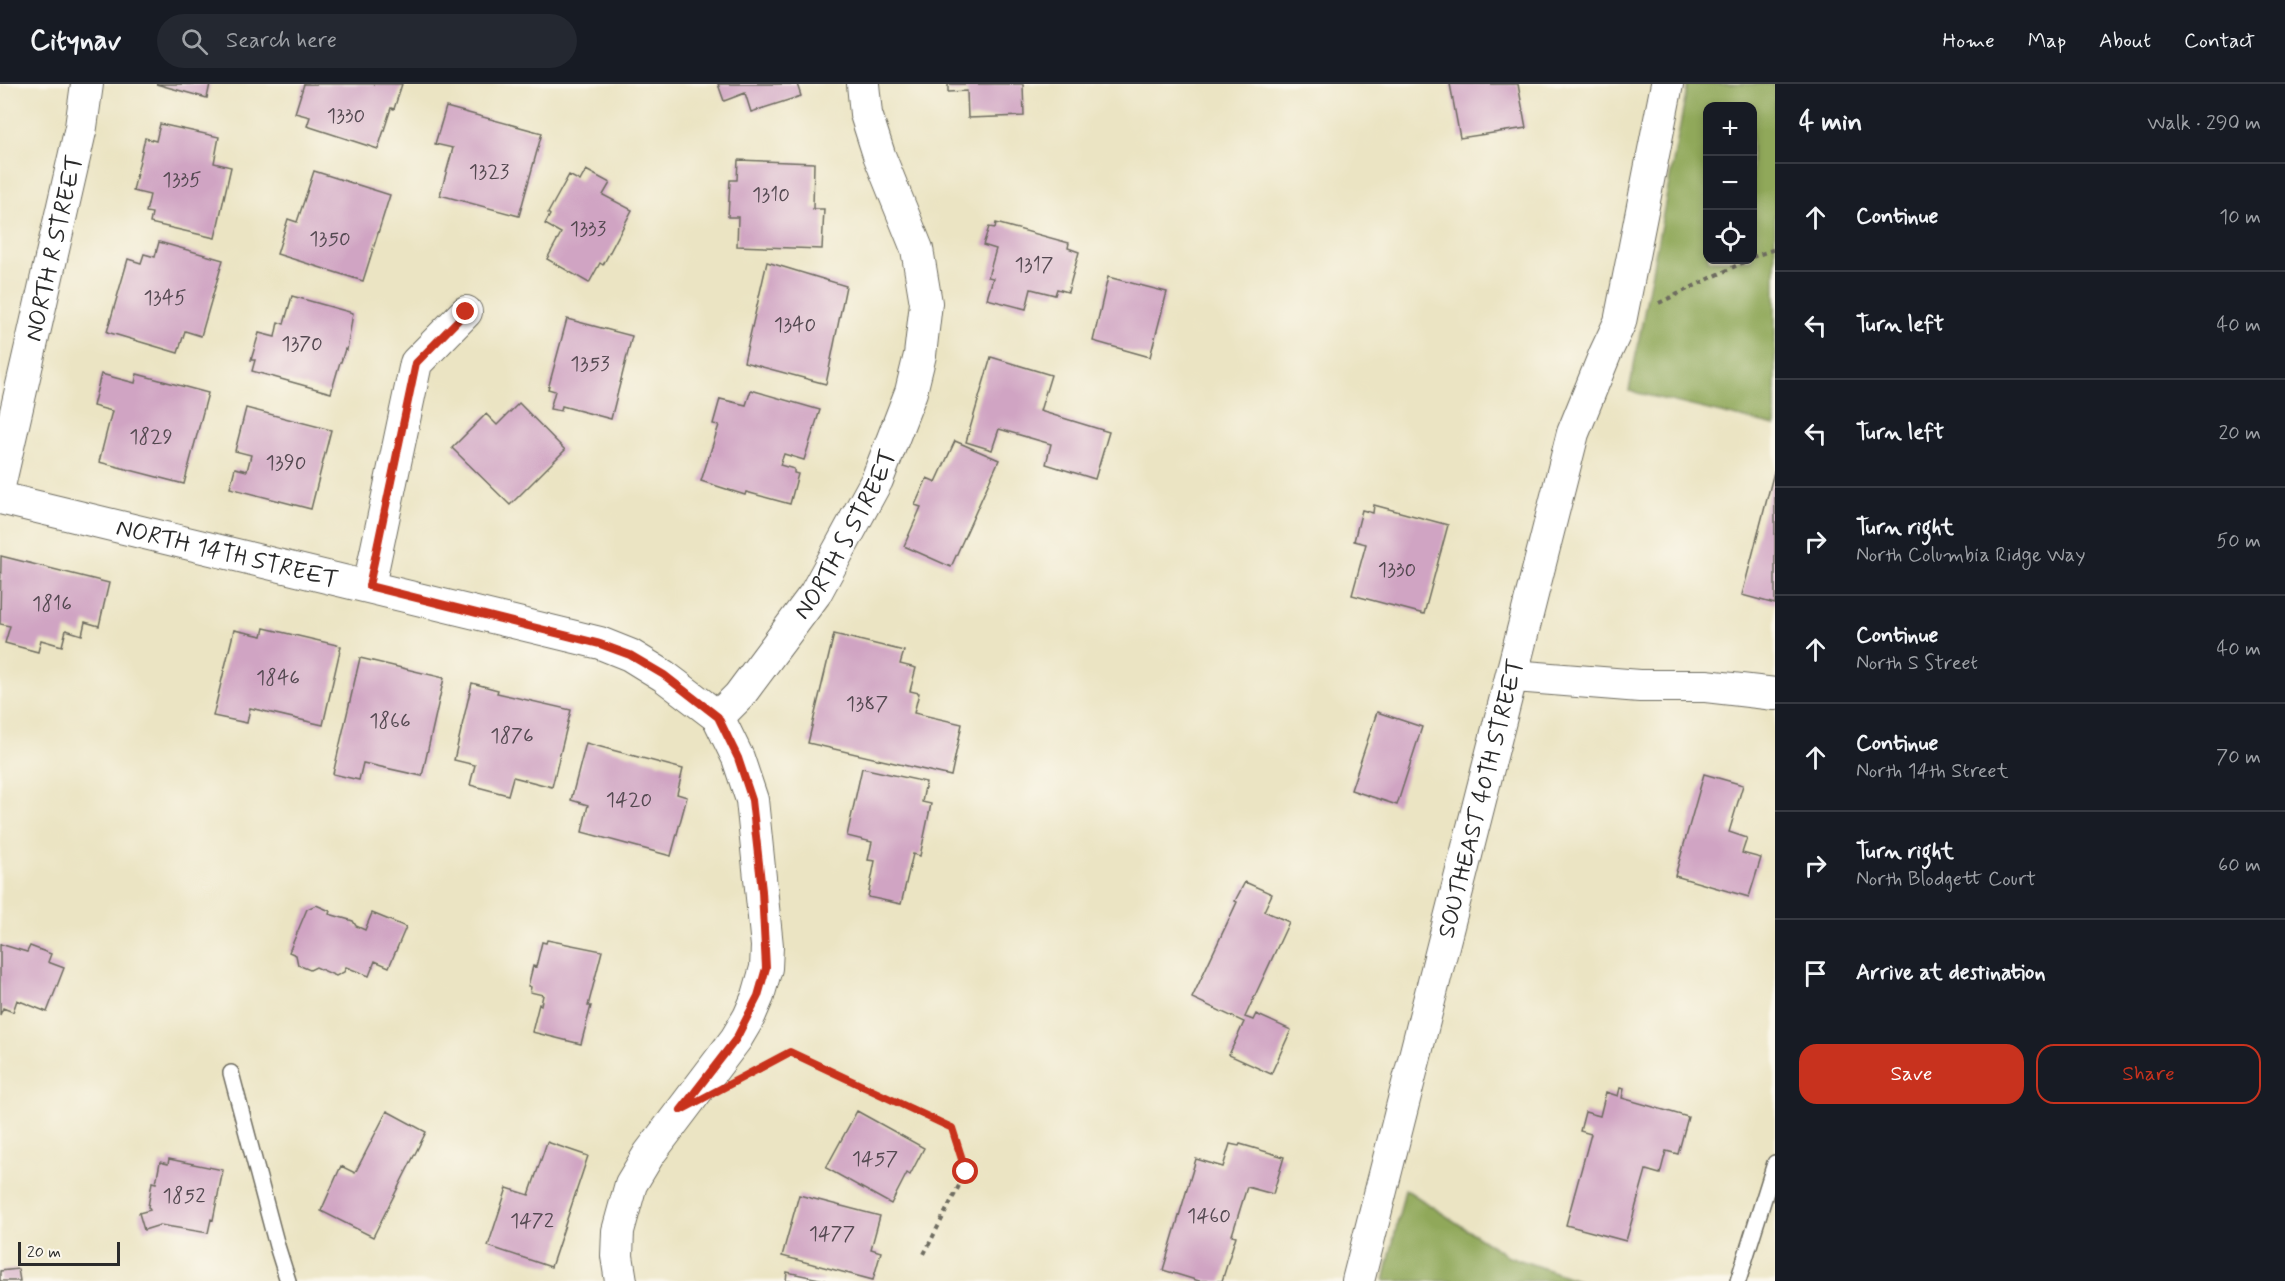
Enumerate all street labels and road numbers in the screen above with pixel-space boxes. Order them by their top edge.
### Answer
street label: NORTH R STREET [19,152,91,344]
street label: NORTH S STREET [787,445,904,626]
street label: NORTH 14TH STREET [113,513,341,596]
street label: SOUTHEAST 40TH STREET [1432,656,1532,942]

